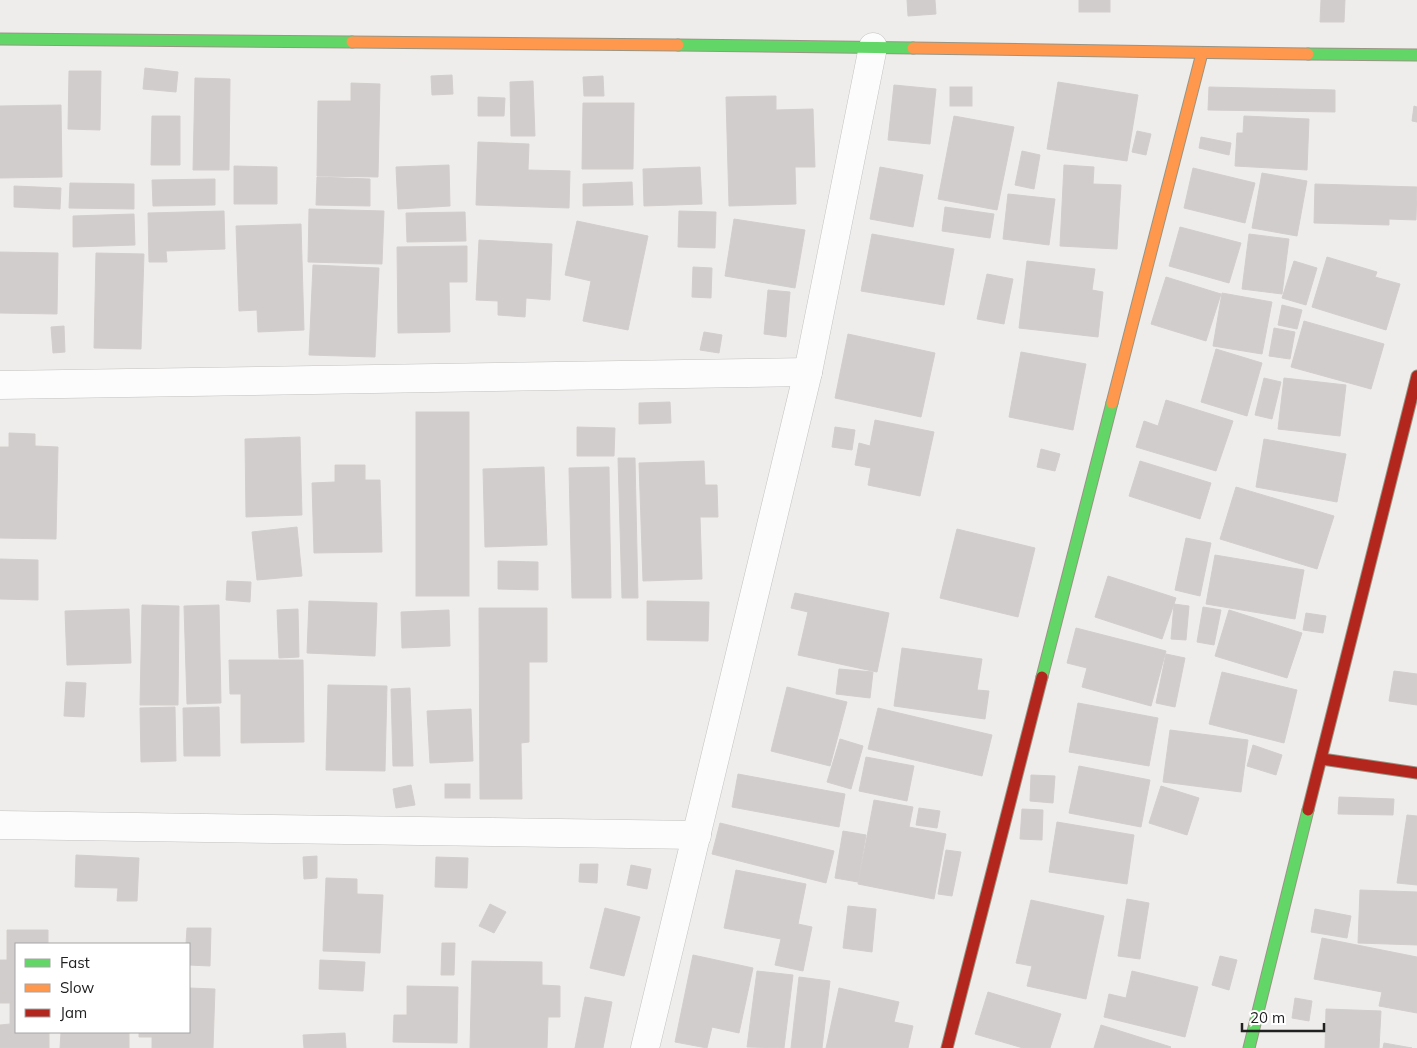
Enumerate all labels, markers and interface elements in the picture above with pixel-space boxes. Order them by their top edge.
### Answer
legend [15,943,190,1033]
text: Fast [60,953,90,972]
text: Slow [60,978,94,997]
scale bar [1242,1000,1324,1032]
text: Jam [60,1003,87,1022]
text: 20 m [1250,1008,1285,1027]

